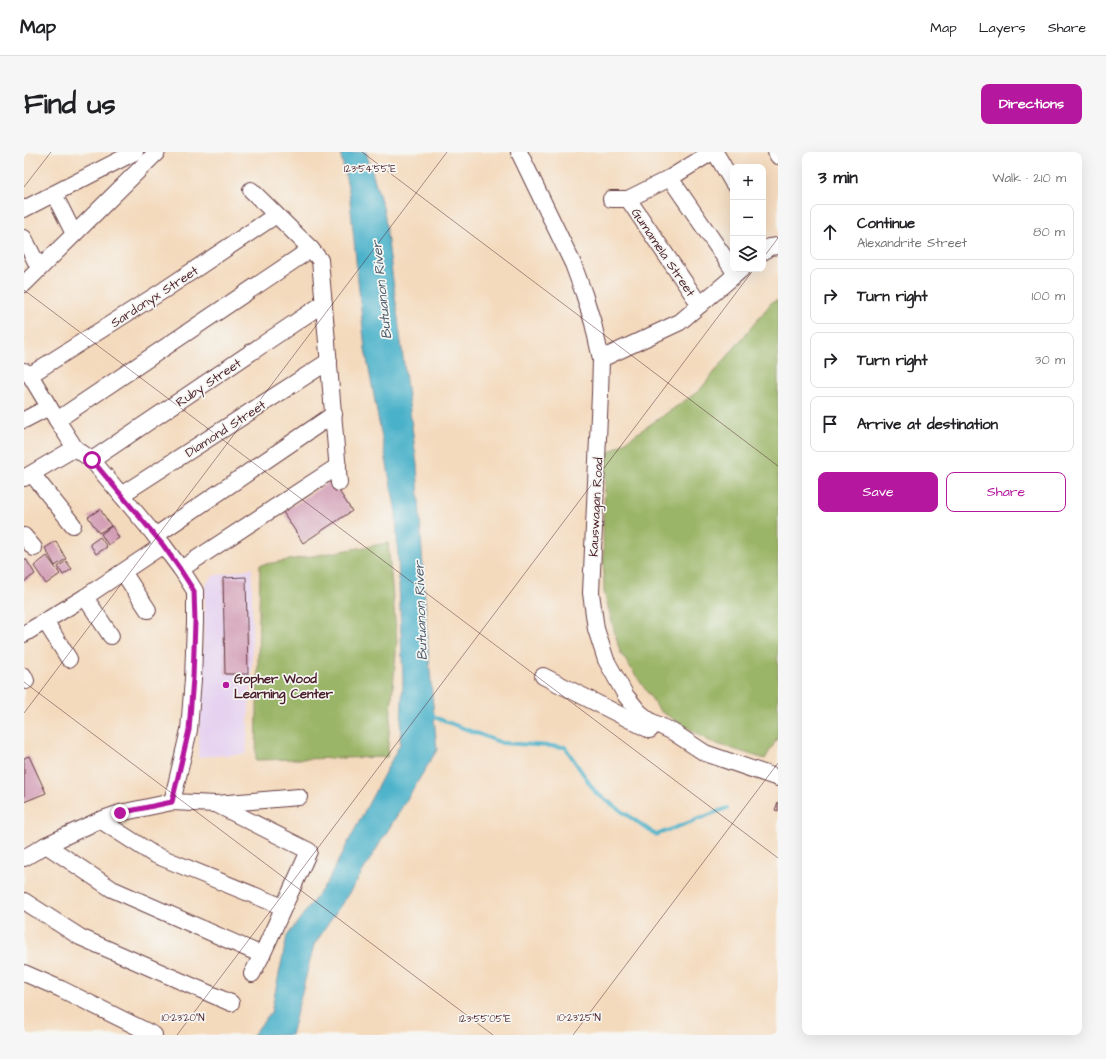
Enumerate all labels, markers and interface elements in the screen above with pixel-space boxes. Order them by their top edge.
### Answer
text: Map [20,14,56,41]
text: Map [930,18,957,38]
text: Layers [979,18,1026,38]
text: Share [1048,18,1086,38]
button: Directions [981,84,1082,124]
text: Find us [24,85,115,124]
text: 123°54'55"E [344,162,396,176]
map controls [730,164,766,272]
button: + [730,164,766,200]
text: 3 min [818,166,858,190]
text: Walk · 210 m [992,169,1066,187]
button: − [730,200,766,236]
street label: Gumamela Street [627,205,700,301]
text: Continue [857,213,915,234]
icon: ahead [819,221,841,243]
text: 80 m [1033,223,1065,241]
text: Alexandrite Street [857,234,967,252]
button: layers [730,236,766,272]
water label: Butuanon River [367,238,397,340]
street label: Sardonyx Street [107,261,203,333]
icon: right [819,285,841,307]
text: Turn right [857,286,928,307]
text: 100 m [1032,287,1065,305]
icon: right [819,349,841,371]
text: Turn right [857,350,928,371]
text: 30 m [1035,351,1065,369]
street label: Ruby Street [172,354,246,412]
street label: Diamond Street [182,396,270,462]
icon: arrive [819,413,841,435]
text: Arrive at destination [857,414,998,435]
route start [83,451,101,469]
street label: Kauswagan Road [584,457,609,557]
button: Save [818,472,938,512]
button: Share [946,472,1066,512]
water label: Butuanon River [409,560,433,661]
place label: Gopher Wood Learning Center [234,670,334,705]
marker: Gopher Wood Learning Center [221,680,231,690]
route end [111,804,129,822]
text: 10°23'20"N [162,1011,204,1025]
text: 10°23'25"N [557,1011,601,1025]
text: 123°55'05"E [459,1012,511,1026]

